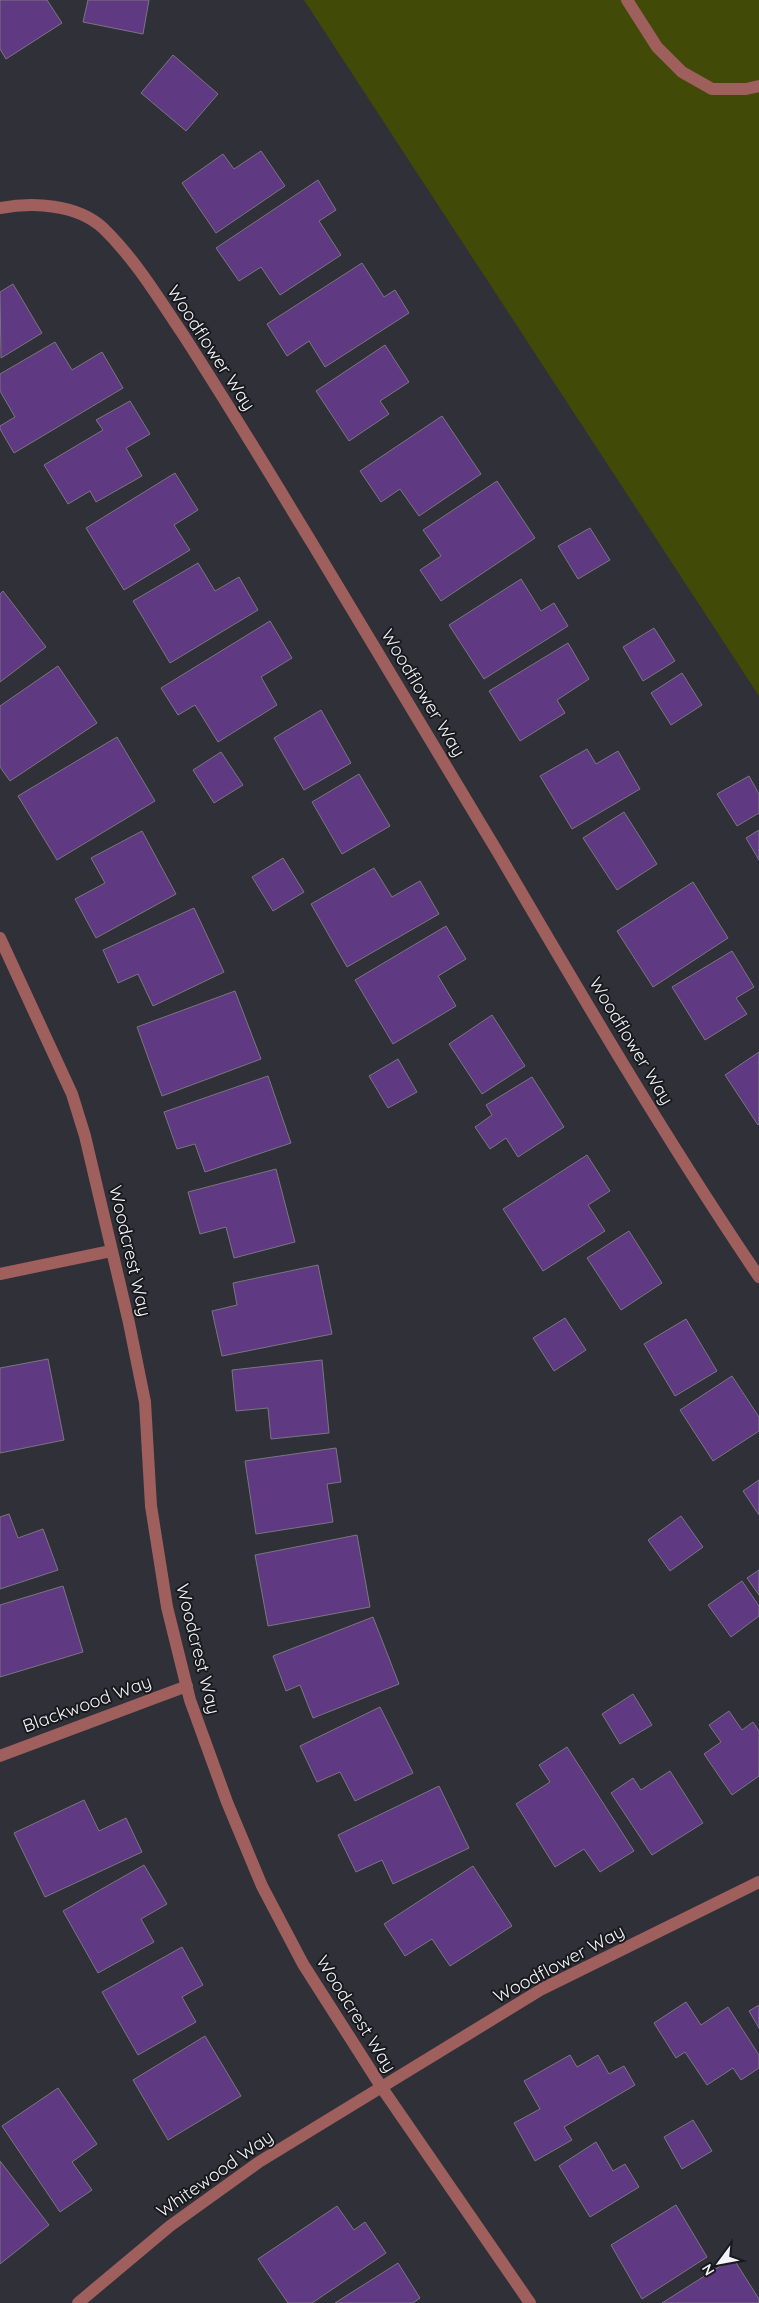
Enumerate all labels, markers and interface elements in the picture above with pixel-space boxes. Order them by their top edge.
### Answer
street label: Woodflower Way [162,281,261,415]
street label: Woodflower Way [376,625,471,761]
street label: Woodflower Way [584,973,679,1109]
street label: Woodcrest Way [104,1183,157,1319]
street label: Woodcrest Way [171,1581,226,1716]
street label: Blackwood Way [19,1670,154,1737]
street label: Woodflower Way [489,1919,628,2008]
street label: Woodcrest Way [311,1951,402,2076]
street label: Whitewood Way [152,2125,277,2222]
north arrow [694,2238,744,2288]
text: N [698,2261,718,2279]

